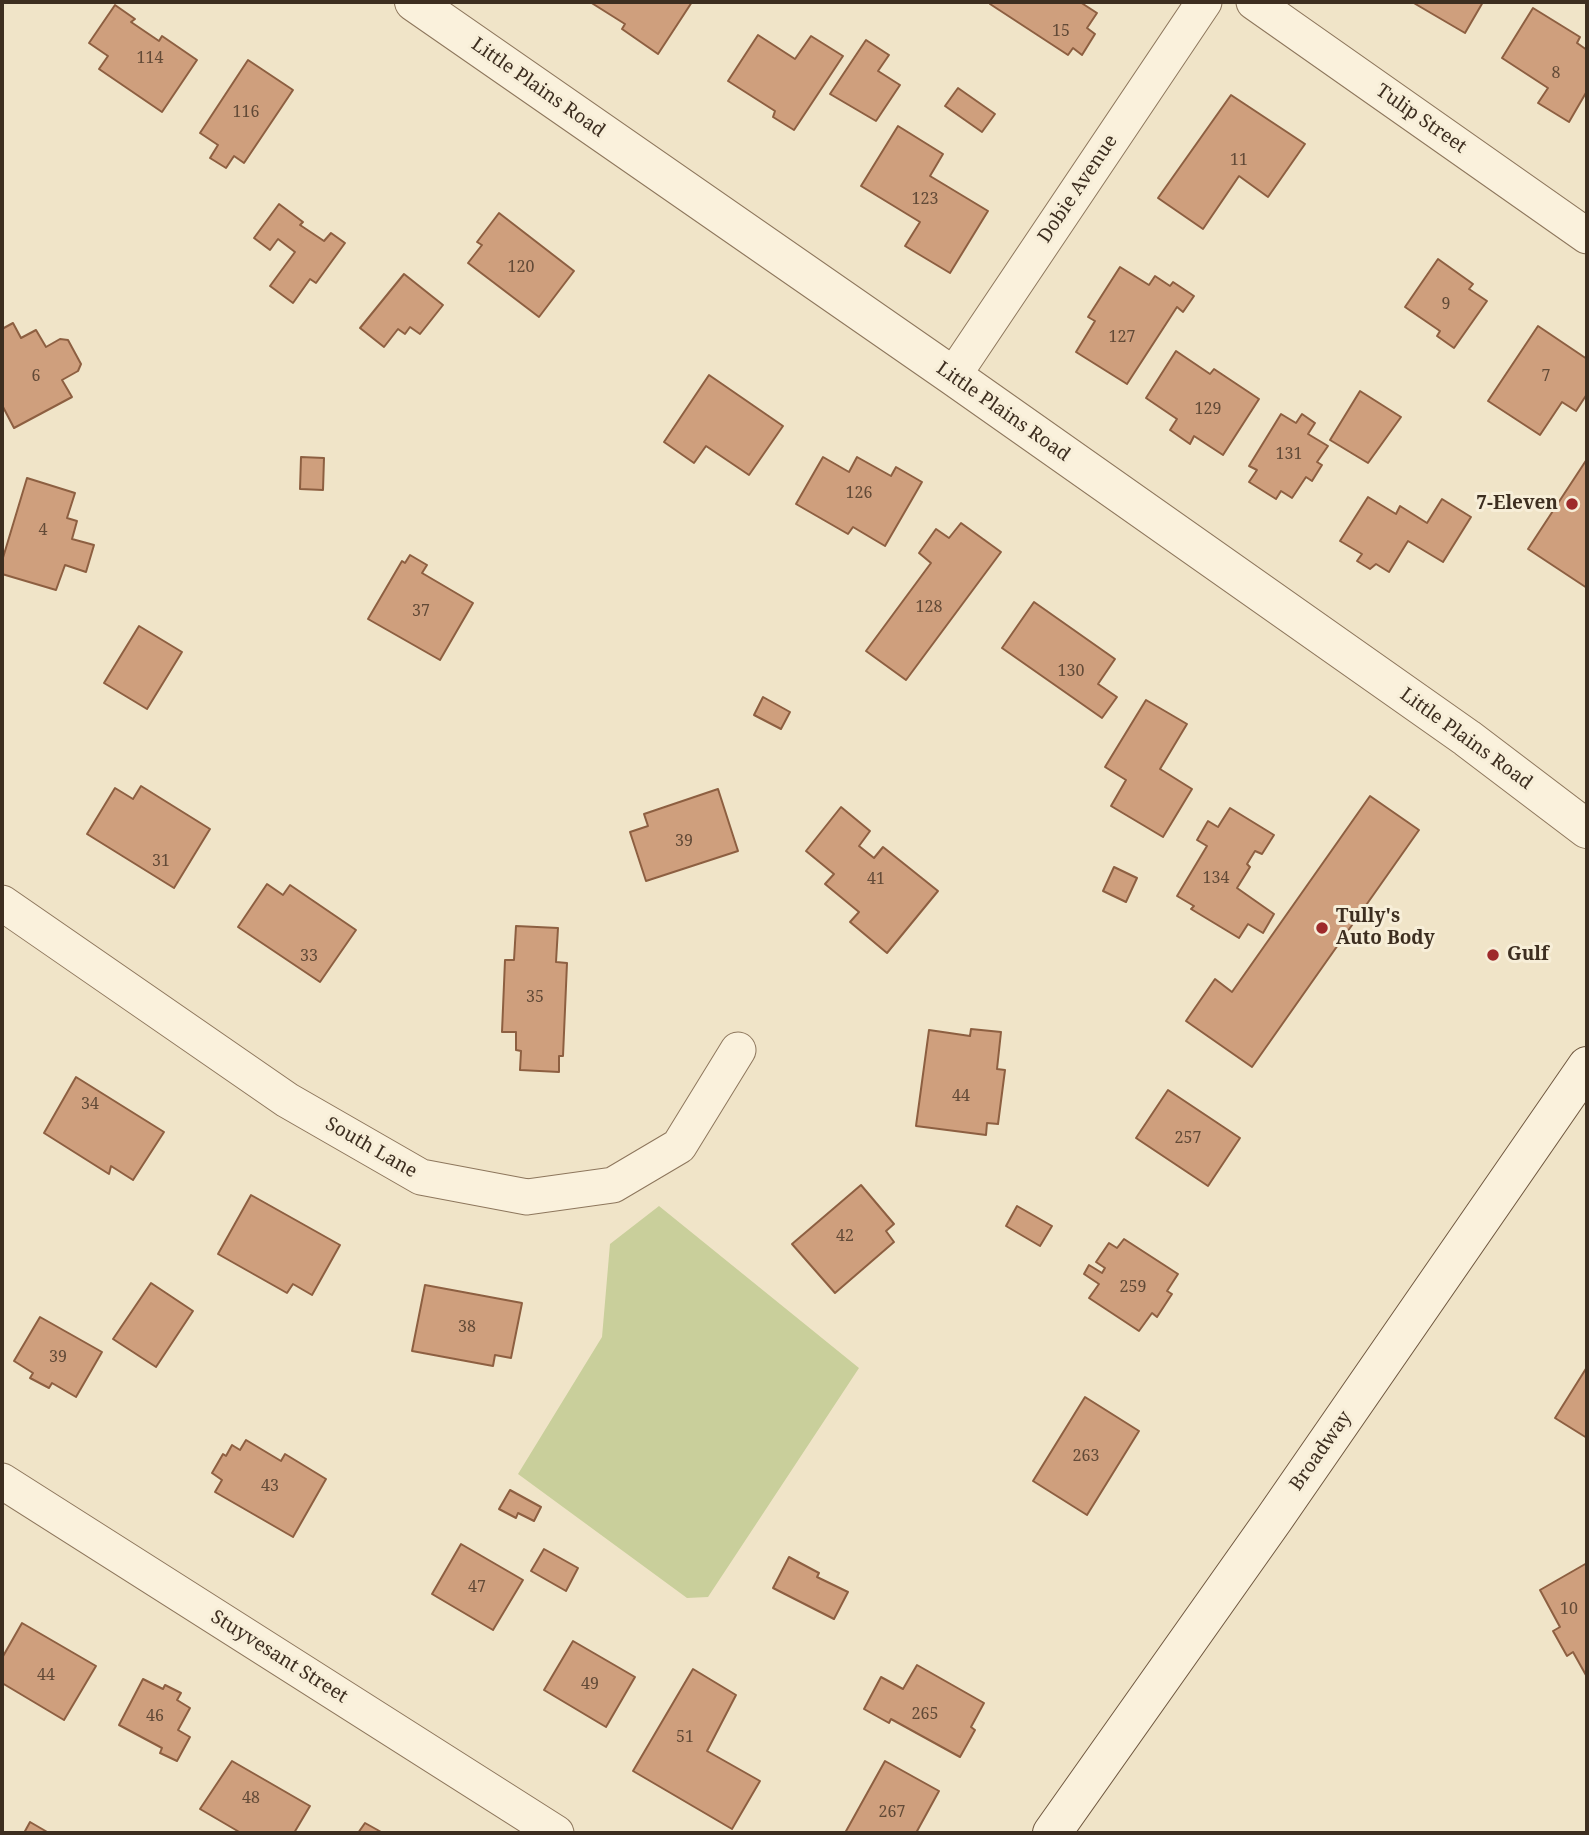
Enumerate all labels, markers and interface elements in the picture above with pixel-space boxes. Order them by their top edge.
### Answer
house number: 15 [1052,21,1070,41]
street label: Little Plains Road [467,33,609,143]
house number: 114 [137,48,163,68]
house number: 8 [1552,63,1560,83]
street label: Tulip Street [1371,79,1471,159]
house number: 116 [233,102,259,122]
street label: Dobie Avenue [1033,131,1123,247]
house number: 11 [1230,150,1248,170]
house number: 123 [912,189,938,209]
house number: 120 [508,257,534,277]
house number: 9 [1442,294,1450,314]
house number: 127 [1109,327,1135,347]
street label: Little Plains Road [932,357,1074,467]
house number: 6 [32,366,40,386]
house number: 7 [1542,366,1550,386]
house number: 129 [1195,399,1221,419]
house number: 131 [1276,444,1302,464]
house number: 126 [846,483,872,503]
place label: 7-Eleven [1476,493,1558,515]
marker: 7-Eleven [1564,496,1580,512]
house number: 4 [39,520,47,540]
house number: 128 [916,597,942,617]
house number: 37 [412,601,430,621]
house number: 130 [1058,661,1084,681]
street label: Little Plains Road [1395,683,1537,795]
house number: 39 [675,831,693,851]
house number: 31 [152,851,170,871]
house number: 134 [1203,868,1229,888]
house number: 41 [867,869,885,889]
place label: Tully's Auto Body [1336,906,1435,950]
marker: Tully's Auto Body [1314,920,1330,936]
place label: Gulf [1507,944,1549,966]
house number: 33 [300,946,318,966]
marker: Gulf [1485,947,1501,963]
house number: 35 [526,987,544,1007]
house number: 44 [952,1086,970,1106]
house number: 34 [81,1094,99,1114]
street label: South Lane [321,1113,421,1183]
house number: 257 [1175,1128,1201,1148]
house number: 42 [836,1226,854,1246]
house number: 259 [1120,1277,1146,1297]
house number: 38 [458,1317,476,1337]
house number: 39 [49,1347,67,1367]
street label: Broadway [1285,1407,1357,1495]
house number: 263 [1073,1446,1099,1466]
house number: 43 [261,1476,279,1496]
house number: 47 [468,1577,486,1597]
house number: 10 [1560,1599,1578,1619]
street label: Stuyvesant Street [206,1606,352,1708]
house number: 44 [37,1665,55,1685]
house number: 49 [581,1674,599,1694]
house number: 265 [912,1704,938,1724]
house number: 46 [146,1706,164,1726]
house number: 51 [676,1727,694,1747]
house number: 48 [242,1788,260,1808]
house number: 267 [879,1802,905,1822]

